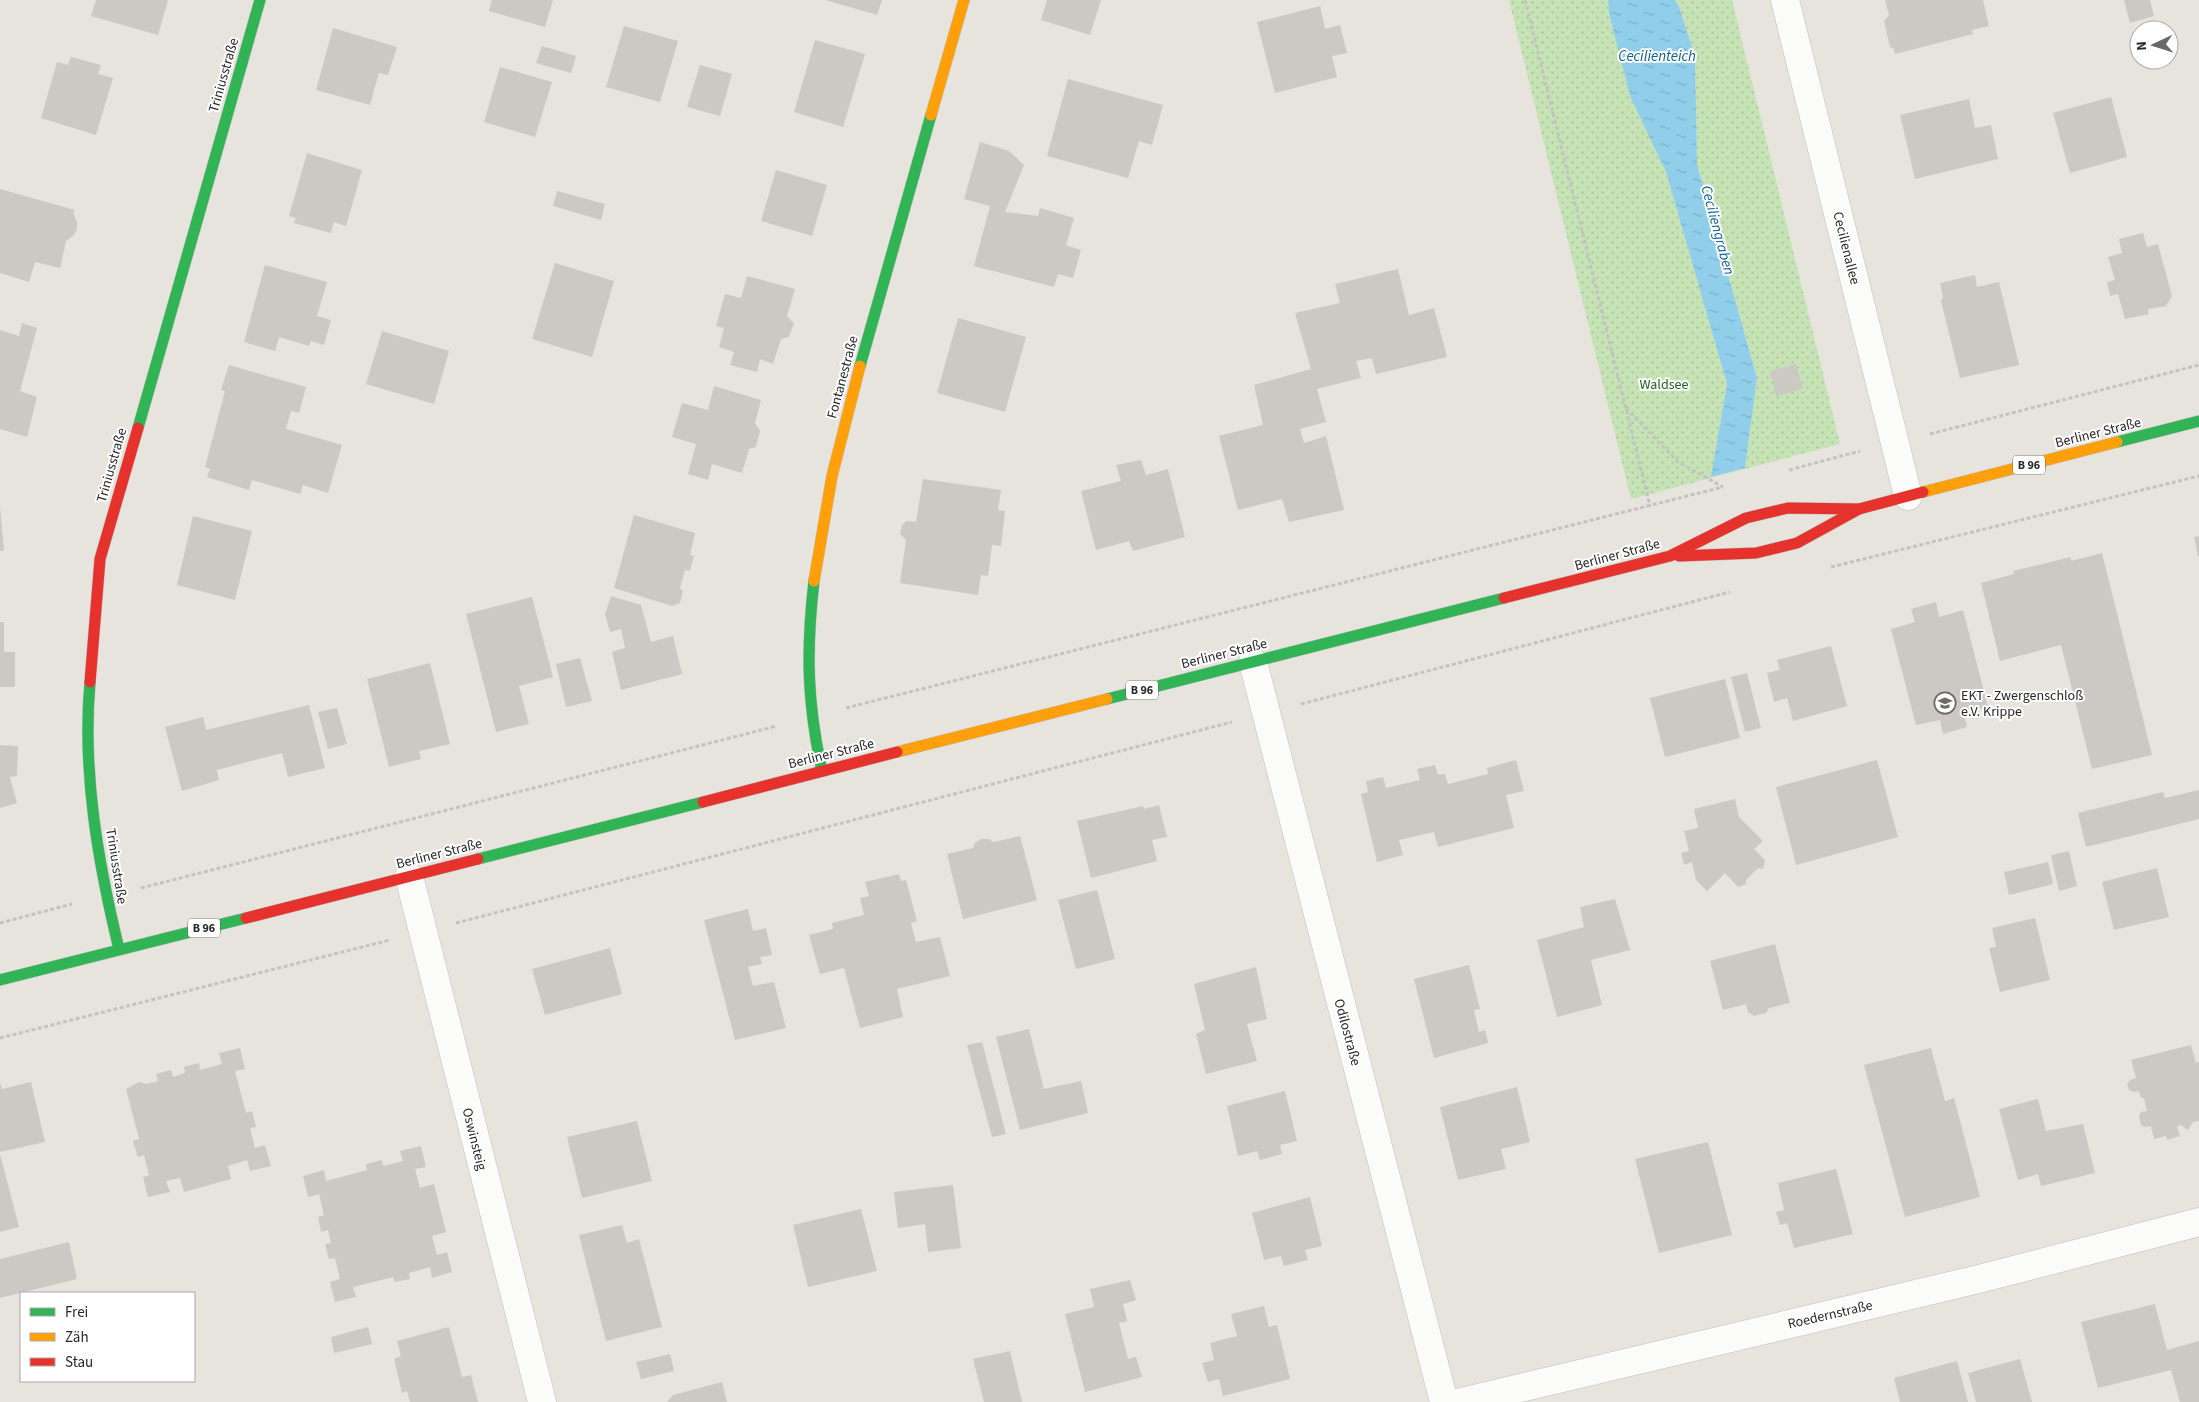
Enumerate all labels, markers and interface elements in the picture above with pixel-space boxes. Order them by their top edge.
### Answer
north arrow [2129,20,2179,70]
street label: Triniusstraße [204,36,244,115]
text: N [2132,40,2152,51]
water label: Cecilienteich [1618,46,1696,67]
water label: Ceciliengraben [1695,183,1740,277]
street label: Cecilienallee [1827,210,1865,287]
street label: Fontanestraße [822,334,864,421]
park label: Waldsee [1640,375,1689,395]
street label: Berliner Straße [2053,413,2143,453]
street label: Triniusstraße [92,426,132,505]
road number: B 96 [2013,456,2045,474]
street label: Berliner Straße [1572,534,1662,576]
street label: Berliner Straße [1179,634,1269,674]
road number: B 96 [1126,680,1158,700]
place label: EKT - Zwergenschloß e.V. Krippe [1961,686,2083,722]
school or university icon: EKT - Zwergenschloß e.V. Krippe [1933,691,1957,715]
street label: Berliner Straße [786,734,876,774]
street label: Triniusstraße [100,827,132,906]
street label: Berliner Straße [394,834,484,874]
road number: B 96 [188,918,220,938]
street label: Odilostraße [1329,997,1366,1068]
street label: Oswinsteig [457,1106,491,1173]
legend [20,1292,195,1382]
street label: Roedernstraße [1786,1295,1875,1334]
text: Frei [65,1302,88,1323]
text: Zäh [65,1327,89,1348]
text: Stau [65,1352,93,1373]

